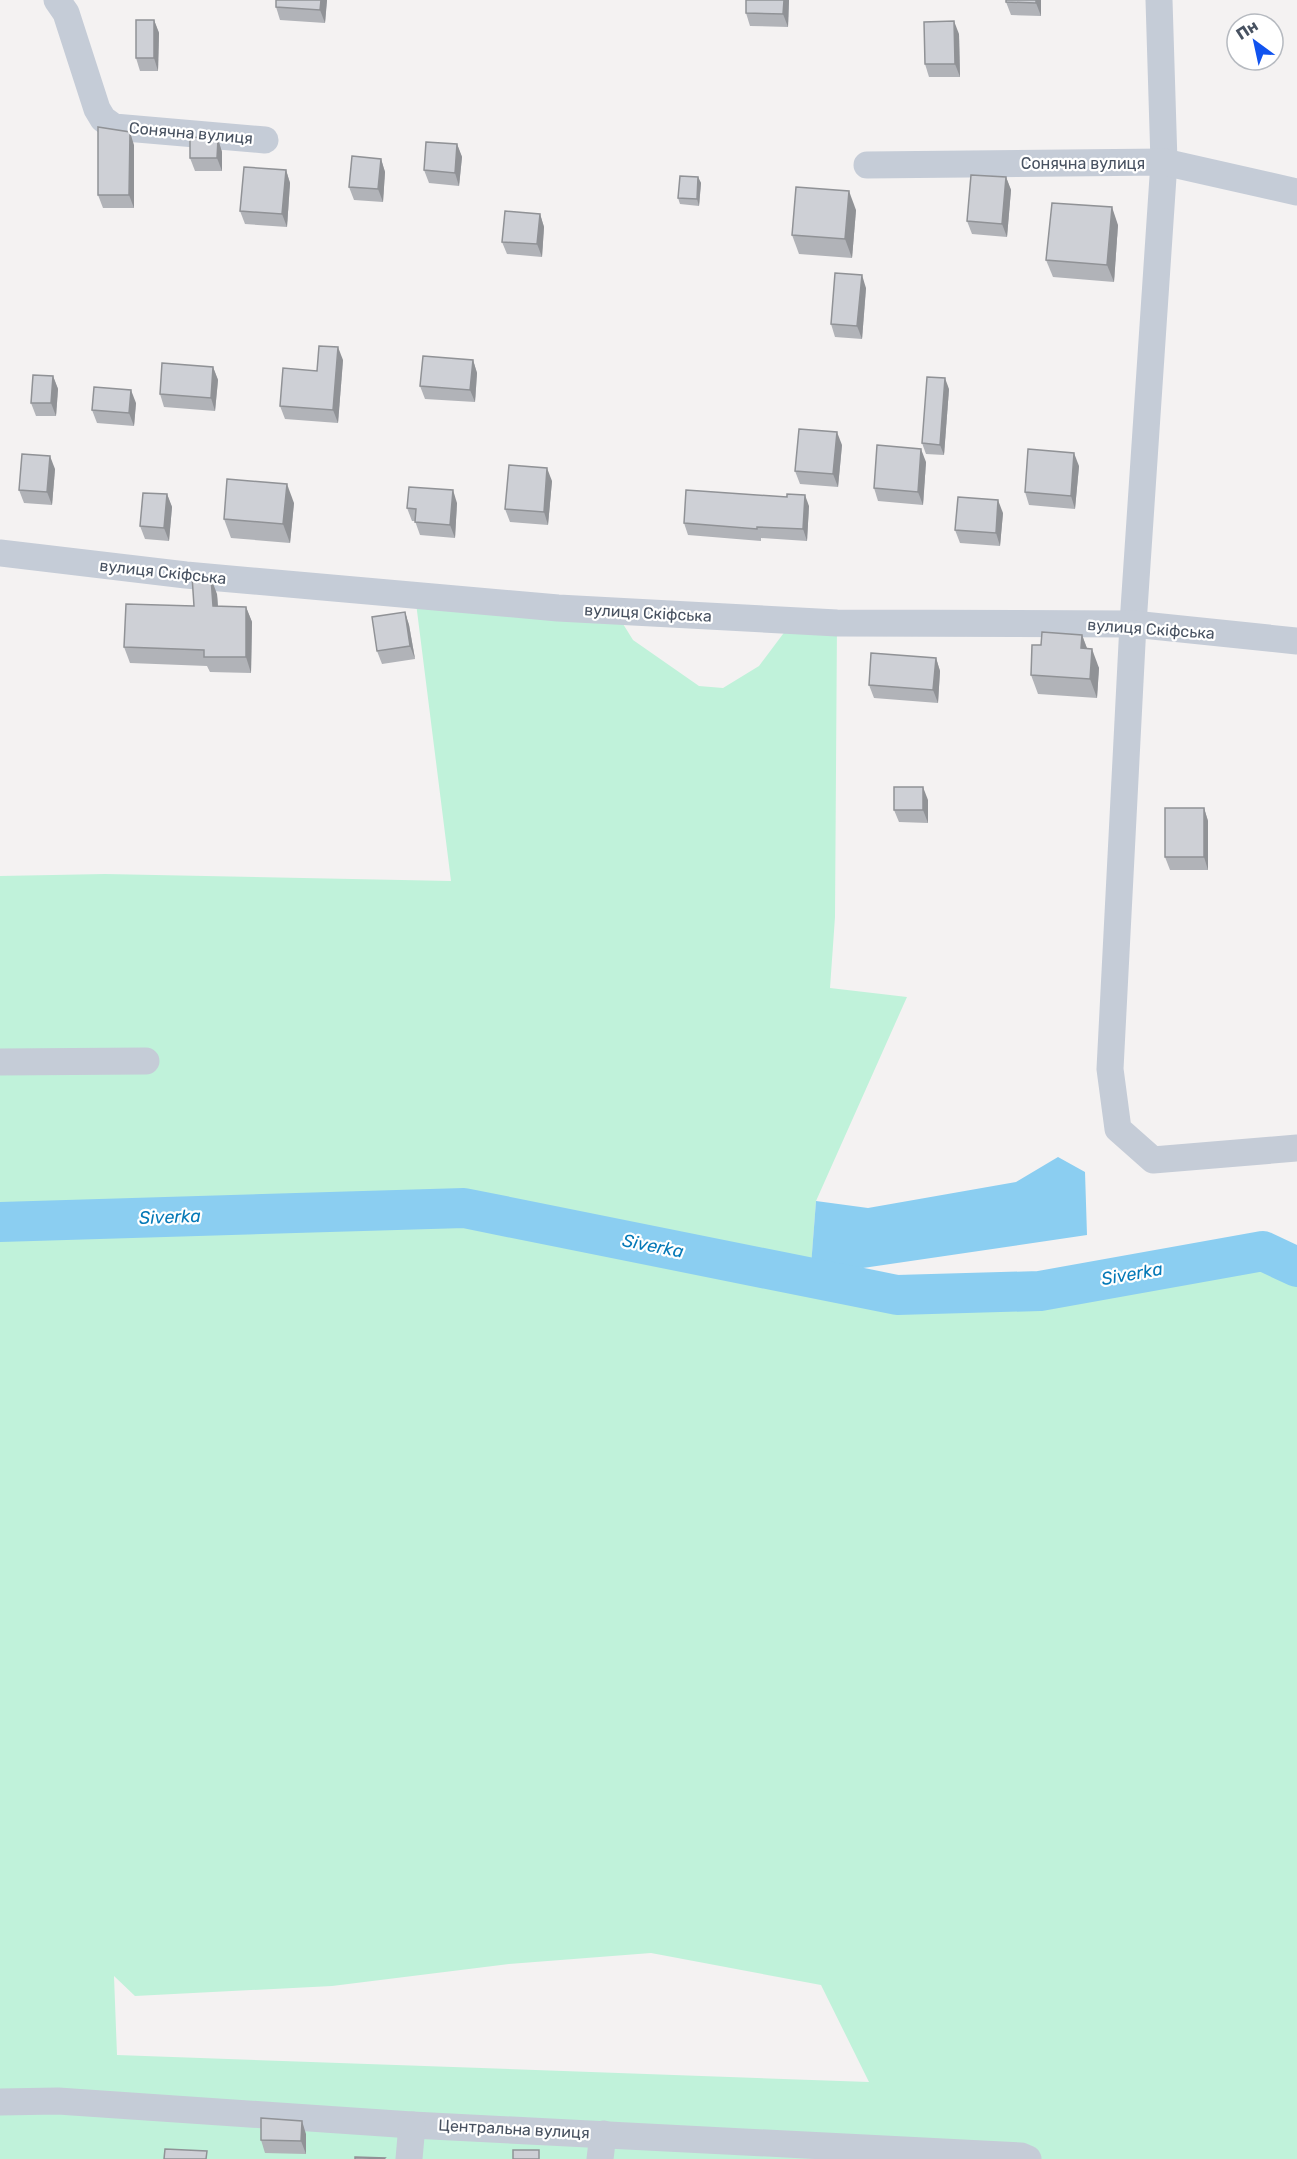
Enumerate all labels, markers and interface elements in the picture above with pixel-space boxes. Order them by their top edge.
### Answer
north arrow [1225,12,1285,72]
text: Пн [1233,16,1262,44]
street label: Сонячна вулиця [128,118,254,148]
street label: Сонячна вулиця [1021,154,1145,173]
street label: вулиця Скіфська [99,556,227,588]
street label: вулиця Скіфська [584,600,712,626]
street label: вулиця Скіфська [1087,615,1215,643]
water label: Siverka [139,1205,202,1229]
water label: Siverka [621,1229,686,1263]
water label: Siverka [1100,1258,1165,1290]
street label: Центральна вулиця [438,2116,590,2142]

